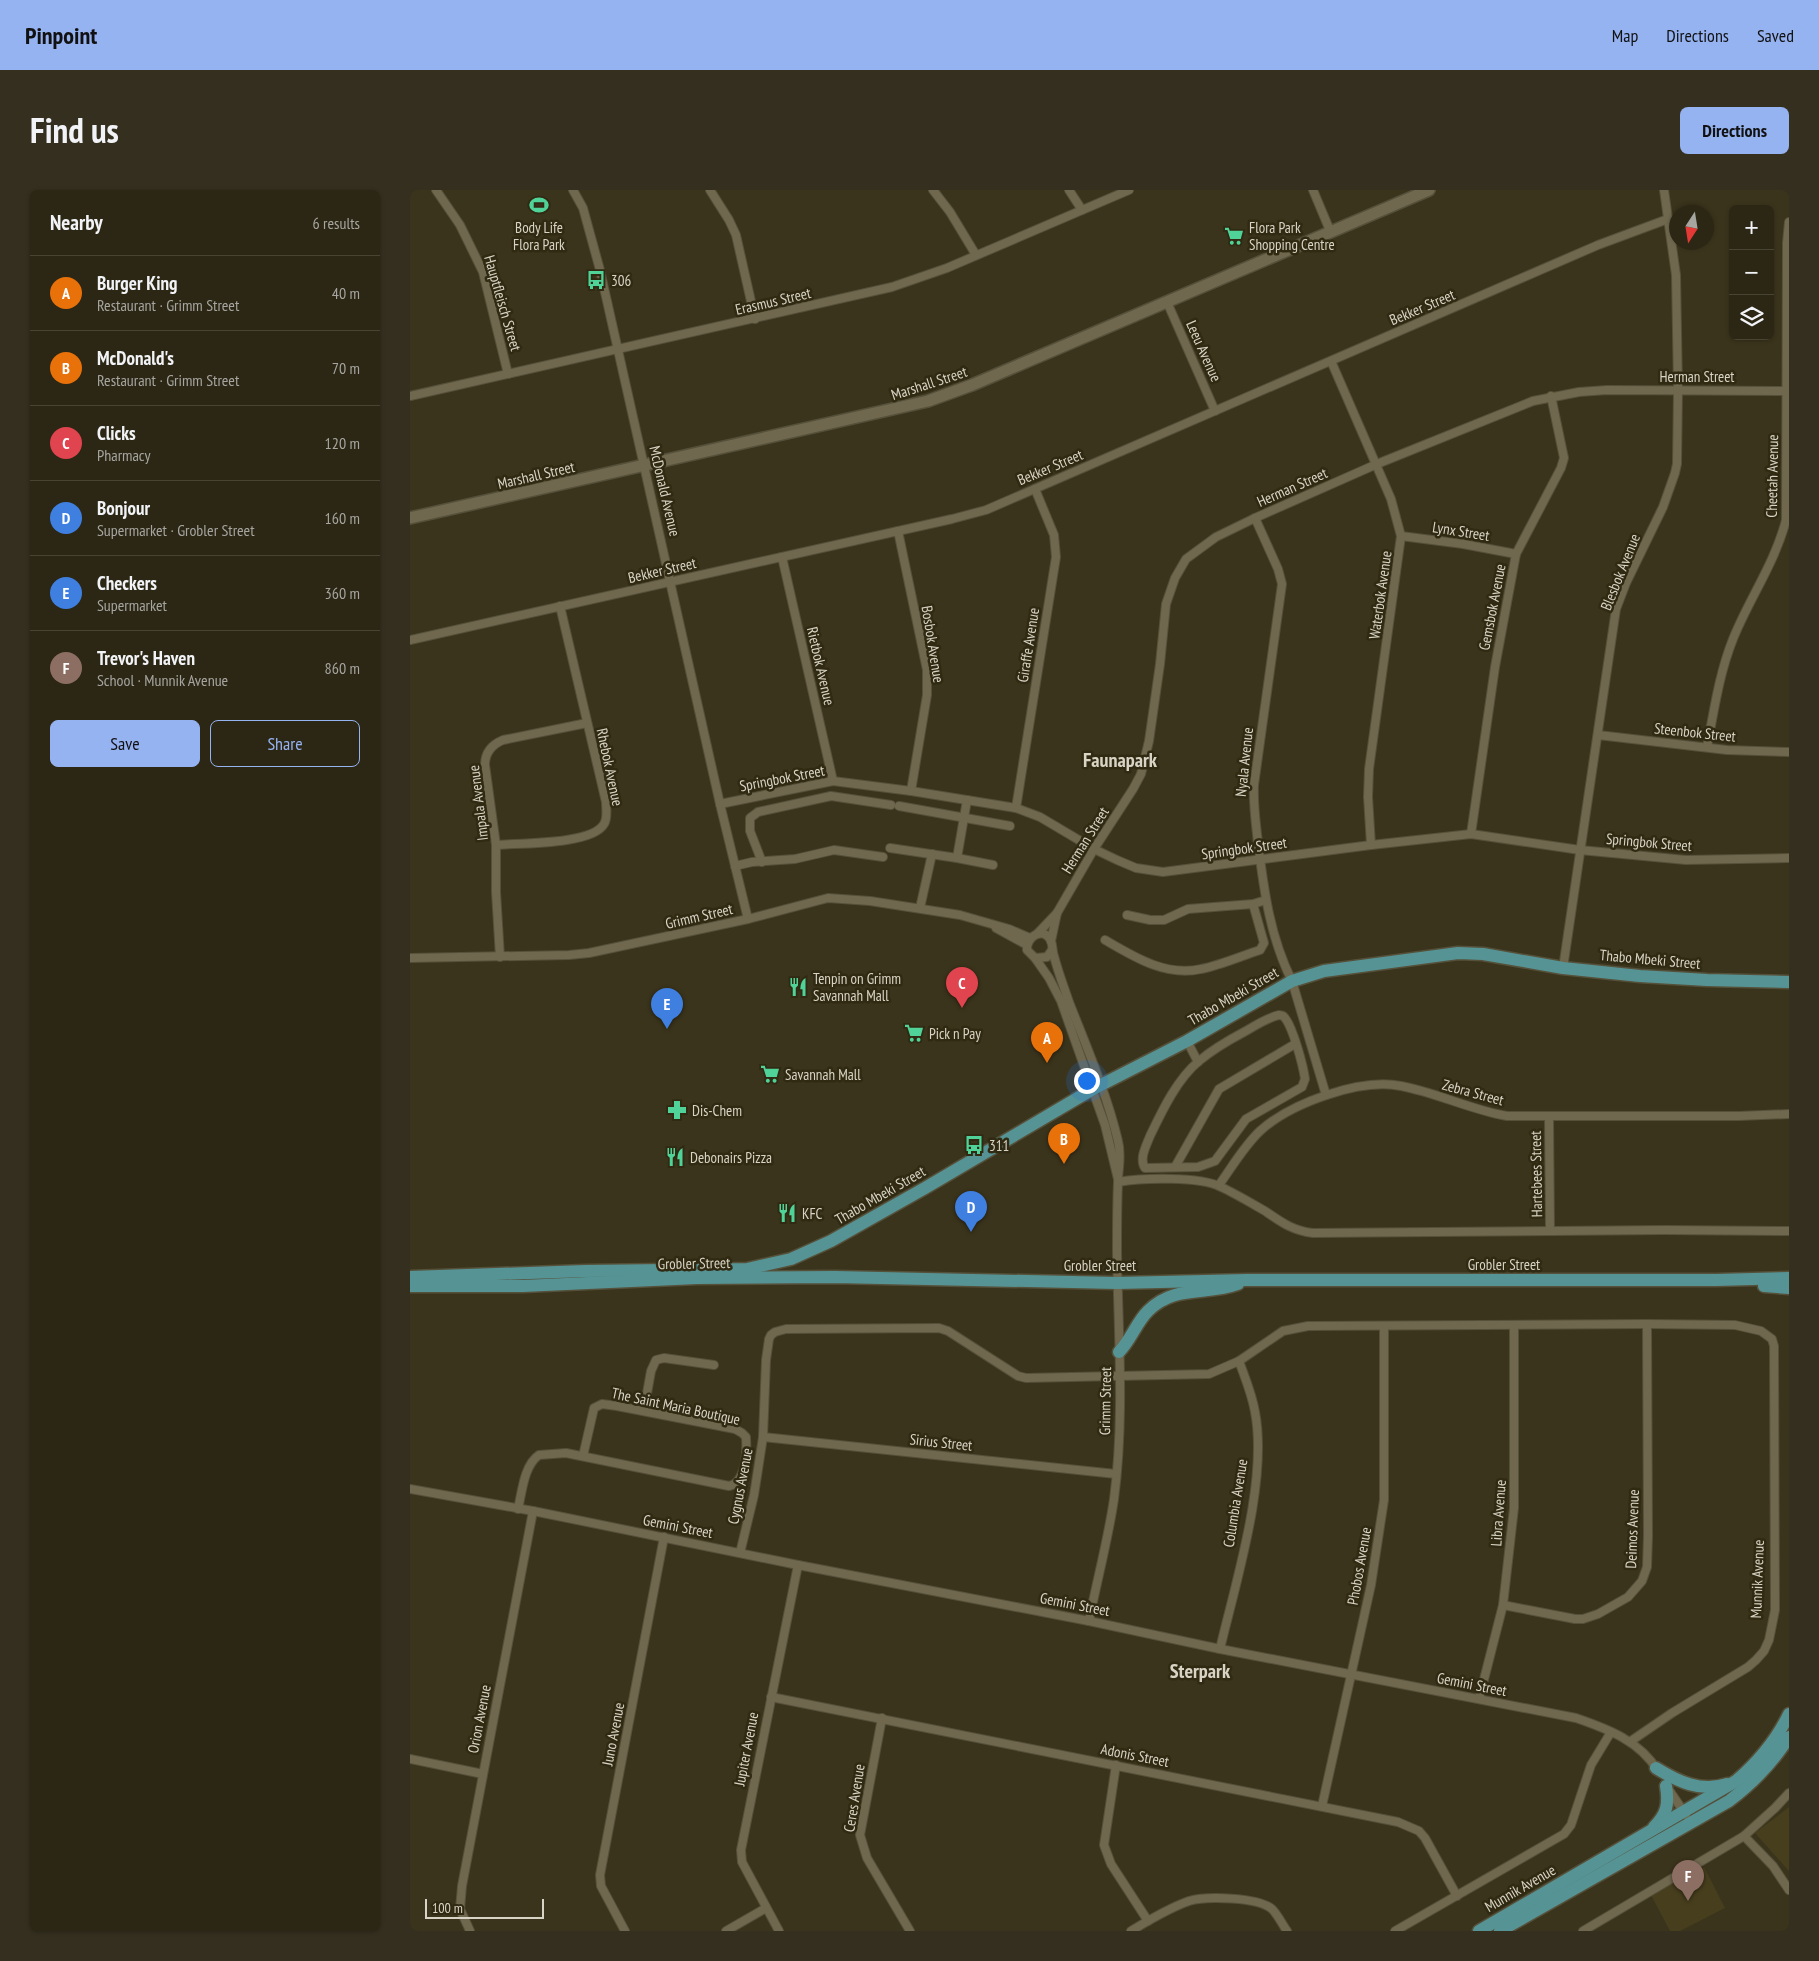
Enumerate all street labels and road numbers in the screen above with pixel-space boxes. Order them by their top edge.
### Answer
street label: Hauptfleisch Street [480,253,526,353]
street label: Erasmus Street [733,283,813,319]
street label: Bekker Street [1386,285,1458,329]
street label: Leeu Avenue [1182,317,1226,385]
street label: Marshall Street [889,362,969,404]
street label: Herman Street [1660,367,1734,386]
street label: Cheetah Avenue [1762,434,1782,518]
street label: McDonald Avenue [645,444,685,538]
street label: Bekker Street [1014,445,1086,489]
street label: Marshall Street [496,457,576,493]
street label: Herman Street [1254,463,1330,511]
street label: Lynx Street [1431,517,1491,545]
street label: Blesbok Avenue [1596,531,1644,613]
street label: Waterbok Avenue [1364,550,1396,640]
street label: Bekker Street [626,553,698,587]
street label: Gemsbok Avenue [1474,562,1510,652]
street label: Bosbok Avenue [918,604,948,684]
street label: Giraffe Avenue [1013,606,1043,684]
street label: Rietbok Avenue [803,625,839,707]
street label: Steenbok Street [1653,718,1737,746]
street label: Rhebok Avenue [592,726,628,808]
street label: Nyala Avenue [1231,726,1257,798]
street label: Springbok Street [738,760,826,796]
street label: Impala Avenue [464,764,492,842]
street label: Herman Street [1057,803,1113,877]
street label: Springbok Street [1605,829,1693,855]
street label: Springbok Street [1200,833,1288,863]
street label: Grimm Street [663,899,735,933]
street label: Thabo Mbeki Street [1599,945,1701,973]
street label: Thabo Mbeki Street [1184,963,1282,1029]
street label: Zebra Street [1440,1075,1506,1109]
street label: Hartebees Street [1526,1130,1546,1218]
street label: Thabo Mbeki Street [831,1162,929,1228]
street label: Grobler Street [658,1253,730,1273]
street label: Grobler Street [1468,1255,1540,1274]
street label: Grobler Street [1064,1256,1136,1275]
street label: Grimm Street [1095,1367,1115,1435]
street label: The Saint Maria Boutique [610,1383,742,1429]
street label: Sirius Street [909,1429,973,1455]
street label: Cygnus Avenue [723,1446,757,1526]
street label: Columbia Avenue [1219,1457,1251,1549]
street label: Libra Avenue [1486,1479,1510,1547]
street label: Deimos Avenue [1621,1489,1643,1569]
street label: Gemini Street [642,1510,714,1542]
street label: Phobos Avenue [1343,1526,1375,1606]
street label: Munnik Avenue [1746,1539,1768,1619]
street label: Gemini Street [1039,1588,1111,1620]
street label: Gemini Street [1436,1668,1508,1700]
street label: Orion Avenue [463,1683,495,1755]
street label: Juno Avenue [597,1701,628,1768]
street label: Jupiter Avenue [729,1710,762,1789]
street label: Adonis Street [1099,1739,1171,1771]
street label: Ceres Avenue [839,1763,869,1833]
street label: Munnik Avenue [1481,1860,1559,1916]

